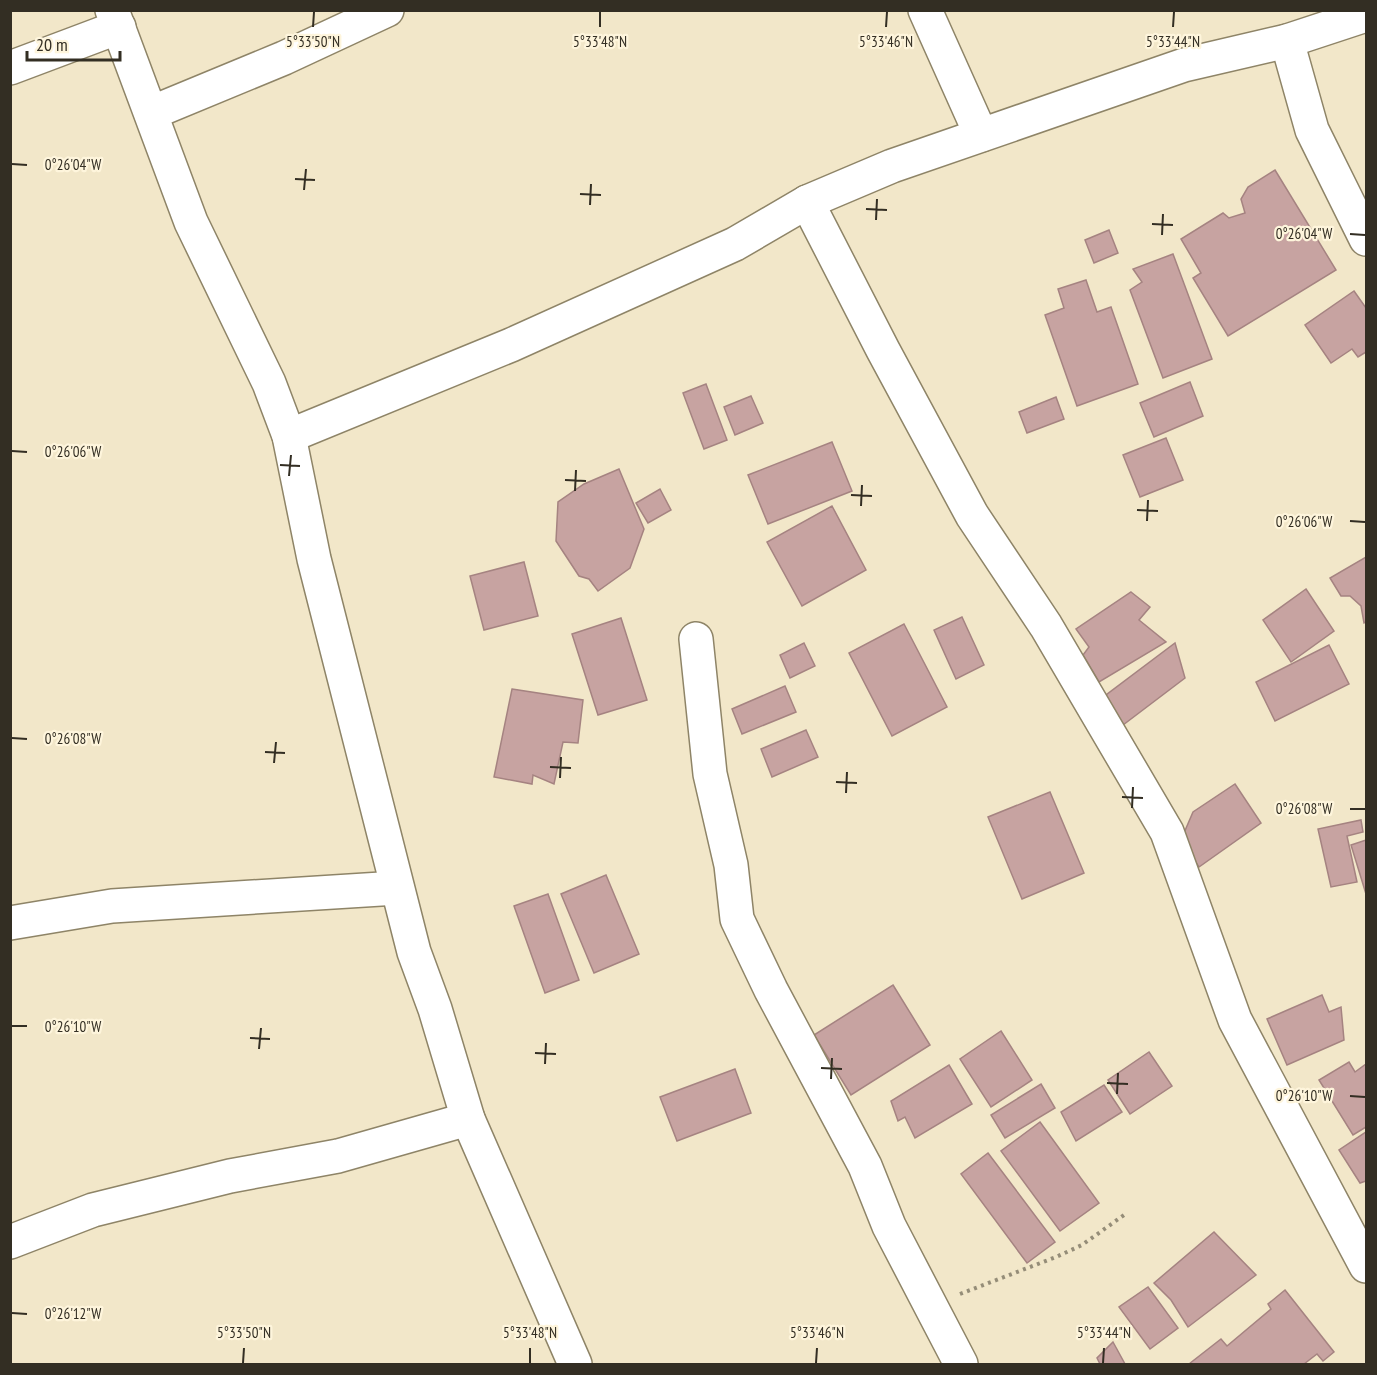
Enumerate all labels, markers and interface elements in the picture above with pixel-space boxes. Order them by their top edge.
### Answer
scale bar [27,24,120,62]
text: 5°33'50"N [286,32,340,51]
text: 5°33'48"N [573,32,627,51]
text: 5°33'46"N [859,32,913,51]
text: 5°33'44"N [1146,32,1200,51]
text: 20 m [36,33,68,56]
text: 0°26'04"W [45,155,101,174]
text: 0°26'04"W [1276,224,1332,243]
text: 0°26'06"W [45,442,101,461]
text: 0°26'06"W [1276,512,1332,531]
text: 0°26'08"W [45,729,101,748]
text: 0°26'08"W [1276,799,1332,818]
text: 0°26'10"W [45,1017,101,1036]
text: 0°26'10"W [1276,1086,1332,1105]
text: 0°26'12"W [45,1304,101,1323]
text: 5°33'50"N [217,1323,271,1342]
text: 5°33'48"N [503,1323,557,1342]
text: 5°33'46"N [790,1323,844,1342]
text: 5°33'44"N [1077,1323,1131,1342]

